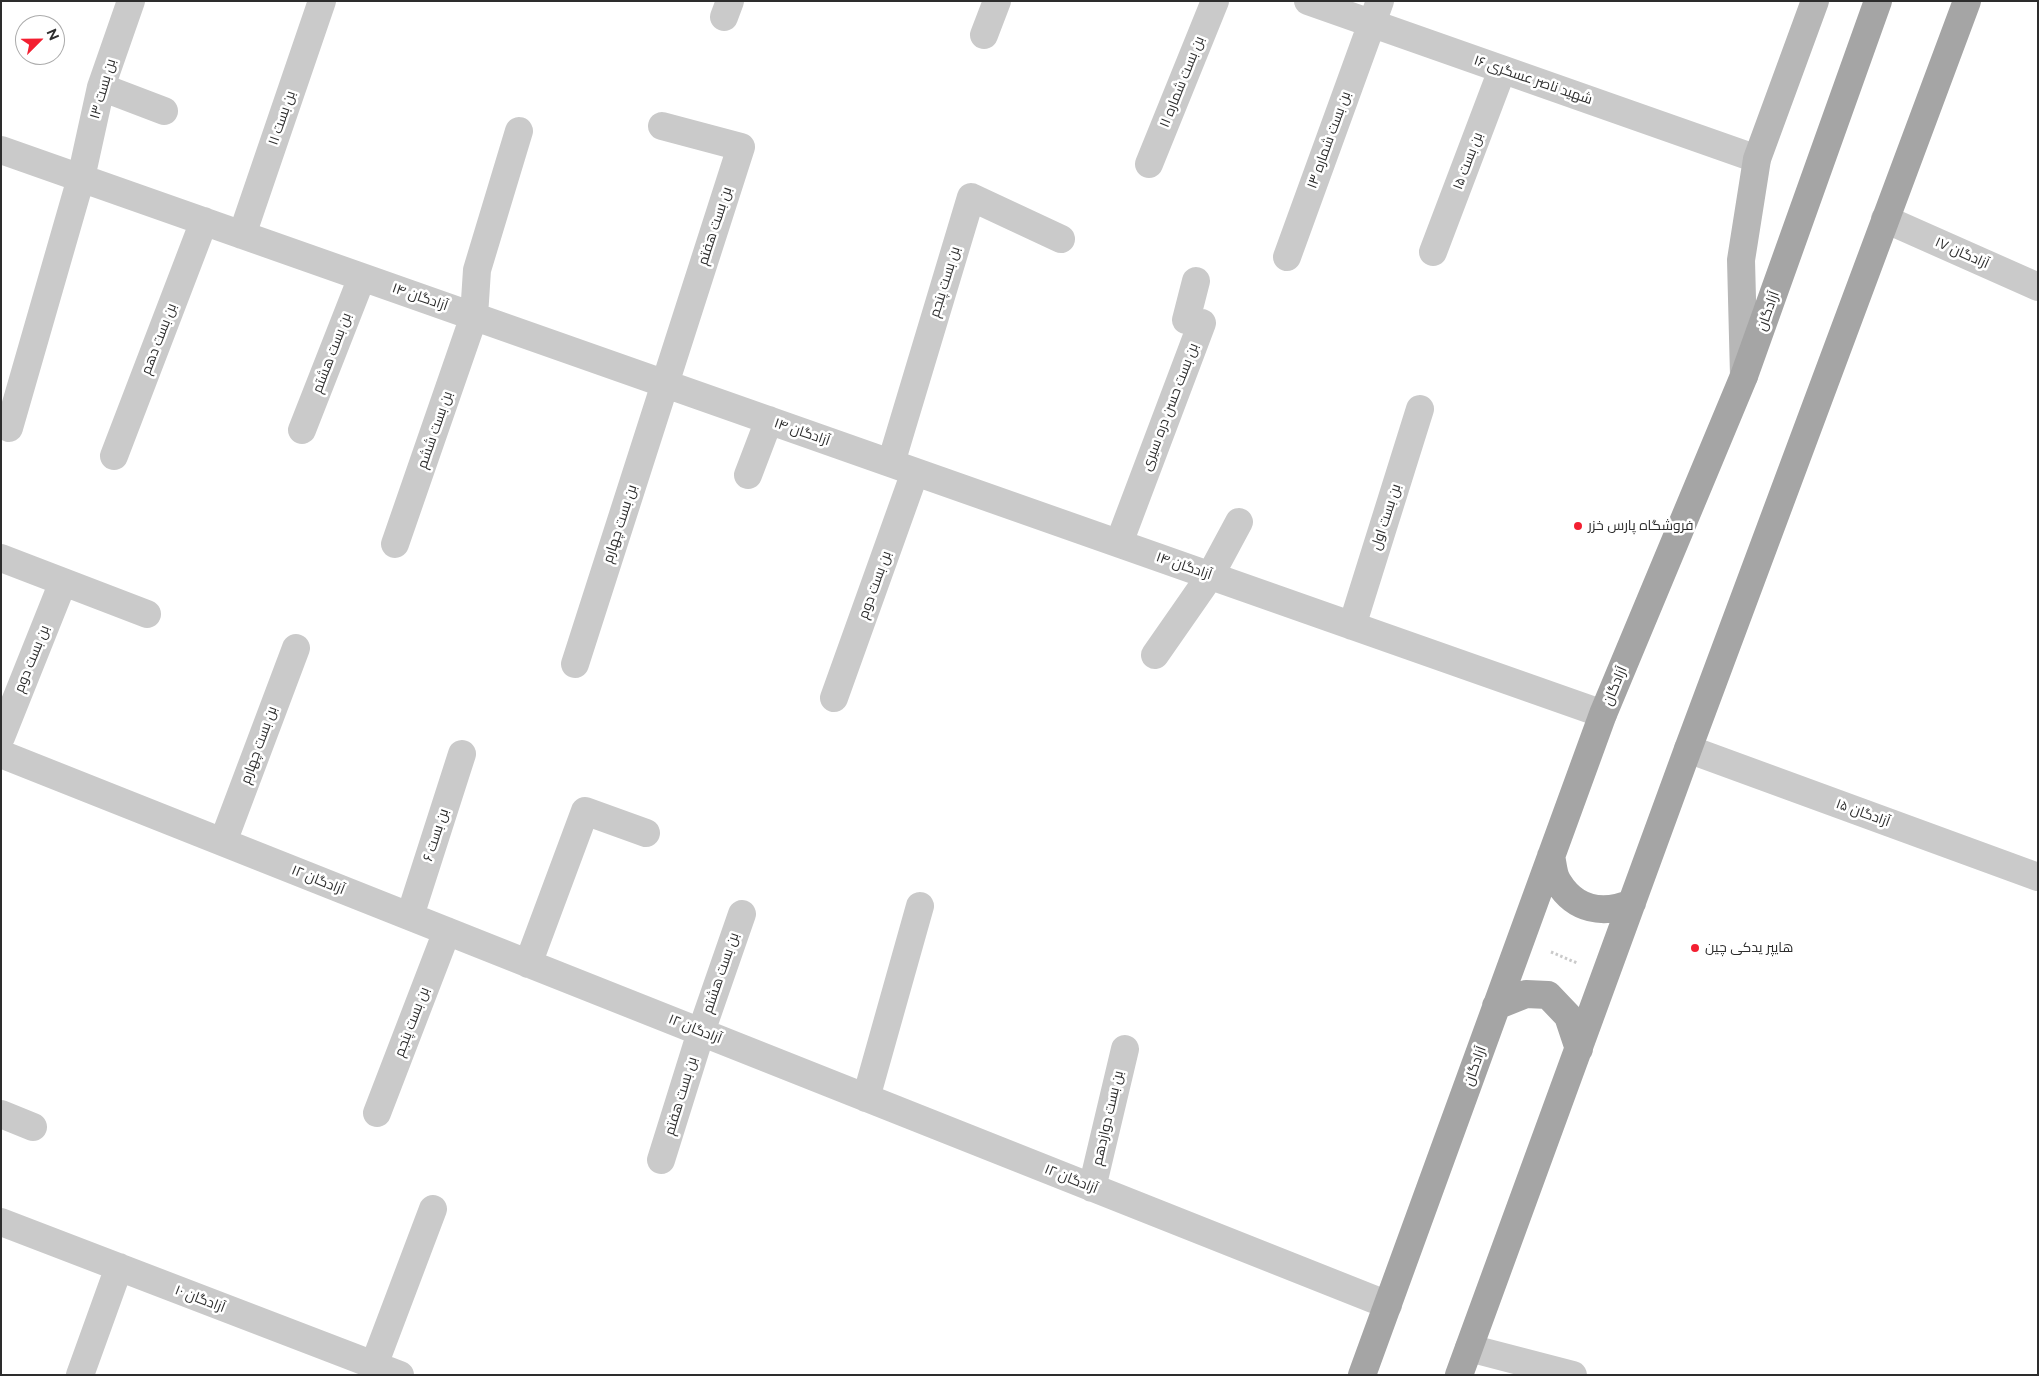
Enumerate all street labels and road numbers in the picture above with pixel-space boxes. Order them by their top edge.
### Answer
street label: بن بست شماره ۱۱ [1156,34,1208,130]
street label: ۱۶ شهید ناصر عسگری [1472,52,1594,108]
street label: بن بست ۱۳ [86,57,120,121]
street label: بن بست ۱۱ [265,89,299,147]
street label: بن بست شماره ۱۳ [1304,89,1354,191]
street label: بن بست ۱۵ [1449,130,1487,192]
street label: بن بست هفتم [694,185,736,267]
street label: ۱۷ آزادگان [1932,234,1992,272]
street label: بن بست پنجم [926,244,964,320]
street label: ۱۴ آزادگان [390,280,450,314]
street label: آزادگان [1753,289,1783,333]
street label: بن بست دهم [138,301,180,377]
street label: بن بست هشتم [309,311,355,395]
street label: بن بست حسن دره سیری [1138,341,1202,473]
street label: بن بست ششم [414,389,456,471]
street label: ۱۴ آزادگان [772,415,832,449]
street label: بن بست اول [1367,482,1405,552]
street label: بن بست چهارم [599,483,641,565]
street label: بن بست دوم [855,549,895,621]
street label: ۱۴ آزادگان [1154,549,1214,583]
street label: بن بست دوم [11,623,53,695]
street label: آزادگان [1599,664,1631,708]
street label: بن بست چهارم [237,704,281,786]
street label: ۱۵ آزادگان [1834,795,1892,831]
street label: بن بست ۶ [420,806,452,864]
street label: ۱۲ آزادگان [289,862,347,898]
street label: بن بست هشتم [699,930,743,1016]
street label: بن بست پنجم [391,985,433,1059]
street label: ۱۲ آزادگان [666,1011,724,1047]
street label: آزادگان [1460,1044,1490,1088]
street label: بن بست هفتم [661,1055,701,1137]
street label: بن بست دوازدهم [1089,1069,1127,1167]
street label: ۱۲ آزادگان [1042,1161,1100,1197]
street label: ۱۰ آزادگان [173,1282,227,1316]

